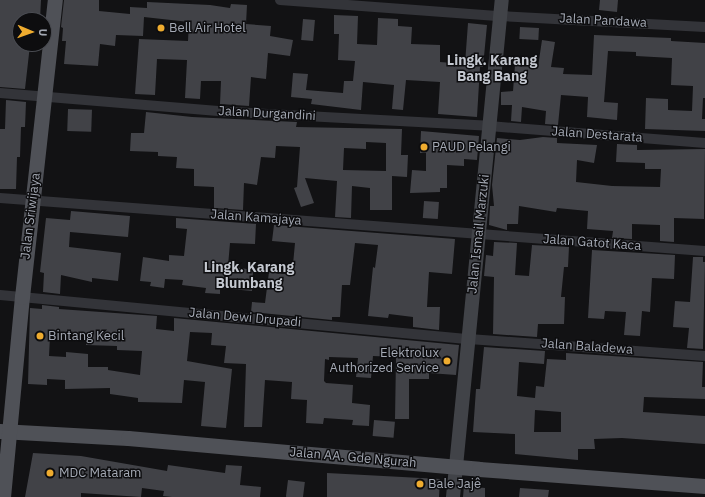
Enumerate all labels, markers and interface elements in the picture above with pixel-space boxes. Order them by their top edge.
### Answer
street label: Jalan Pandawa [559,11,647,31]
north arrow [12,12,52,52]
place label: Bell Air Hotel [169,20,246,36]
marker: Bell Air Hotel [156,23,166,33]
text: U [36,28,50,36]
district label: Lingk. Karang Bang Bang [447,52,537,84]
street label: Jalan Durgandini [218,104,316,124]
street label: Jalan Destarata [551,124,643,146]
place label: PAUD Pelangi [432,139,511,155]
marker: PAUD Pelangi [419,142,429,152]
street label: Jalan Sriwijaya [18,172,44,260]
street label: Jalan Ismail Marzuki [465,174,493,294]
street label: Jalan Kamajaya [210,207,302,229]
street label: Jalan Gatot Kaca [542,232,642,254]
district label: Lingk. Karang Blumbang [204,259,294,292]
street label: Jalan Dewi Drupadi [188,305,302,331]
place label: Bintang Kecil [48,328,124,344]
marker: Bintang Kecil [35,331,45,341]
street label: Jalan Baladewa [541,336,633,358]
place label: Elektrolux Authorized Service [330,346,439,377]
marker: Elektrolux Authorized Service [442,356,452,366]
street label: Jalan AA. Gde Ngurah [289,445,417,471]
place label: MDC Mataram [59,465,141,481]
marker: MDC Mataram [44,467,56,479]
place label: Bale Jajê [428,476,481,492]
marker: Bale Jajê [415,479,425,489]

